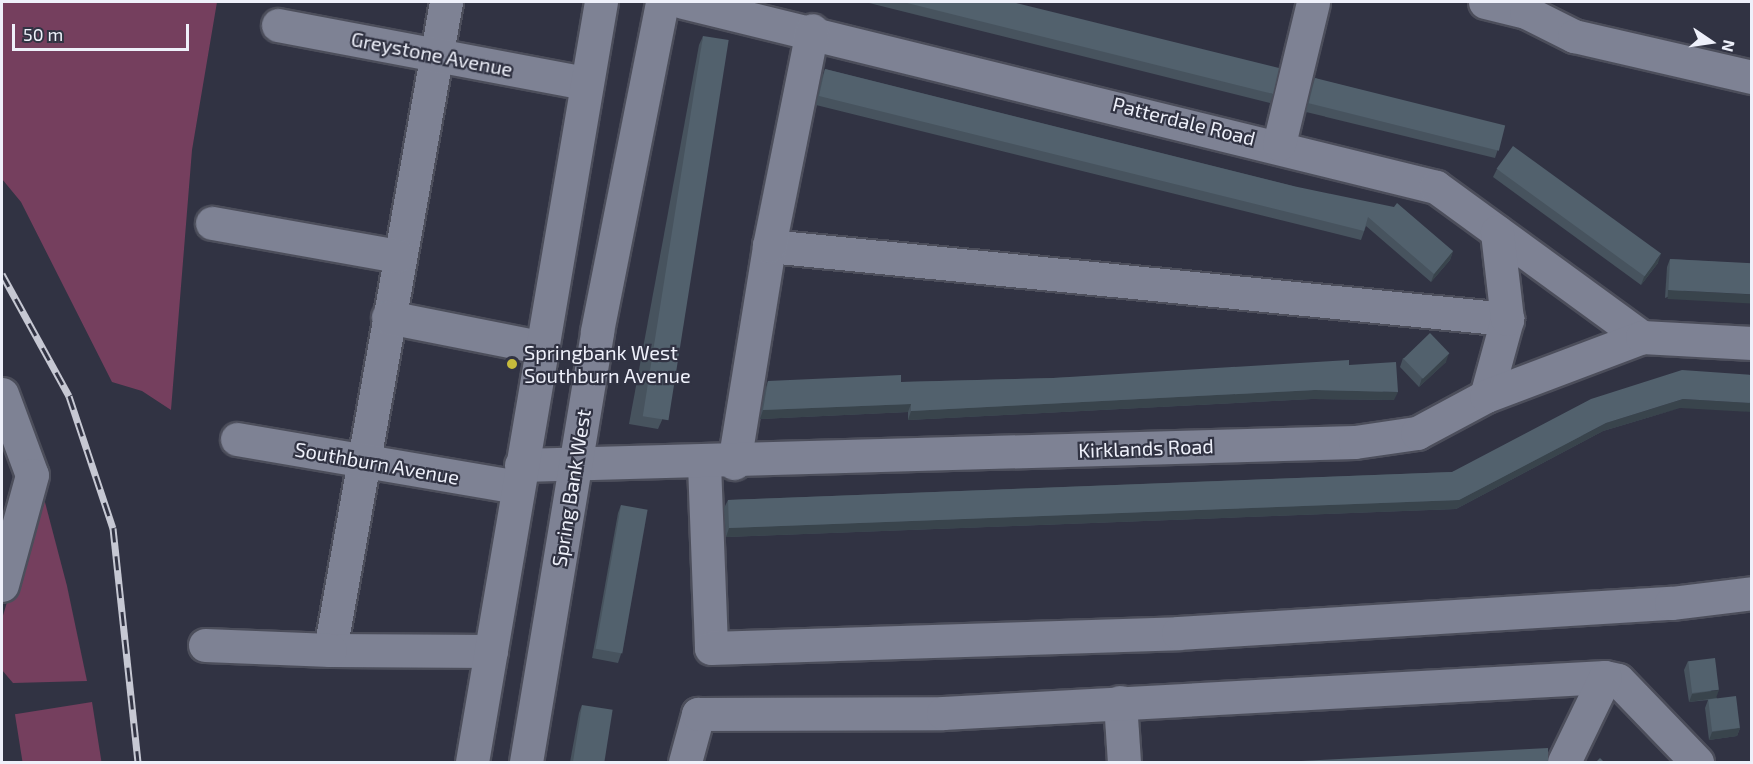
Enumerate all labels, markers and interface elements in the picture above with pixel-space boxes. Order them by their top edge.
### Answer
scale bar [15,12,192,50]
north arrow [1681,12,1741,72]
text: 50 m [23,23,63,45]
street label: Greystone Avenue [349,27,515,81]
text: N [1718,38,1740,54]
street label: Patterdale Road [1110,92,1258,150]
place label: Springbank West Southburn Avenue [524,340,691,387]
marker: Springbank West Southburn Avenue [505,357,519,371]
street label: Spring Bank West [547,407,595,569]
street label: Kirklands Road [1078,434,1214,462]
street label: Southburn Avenue [293,437,461,489]

